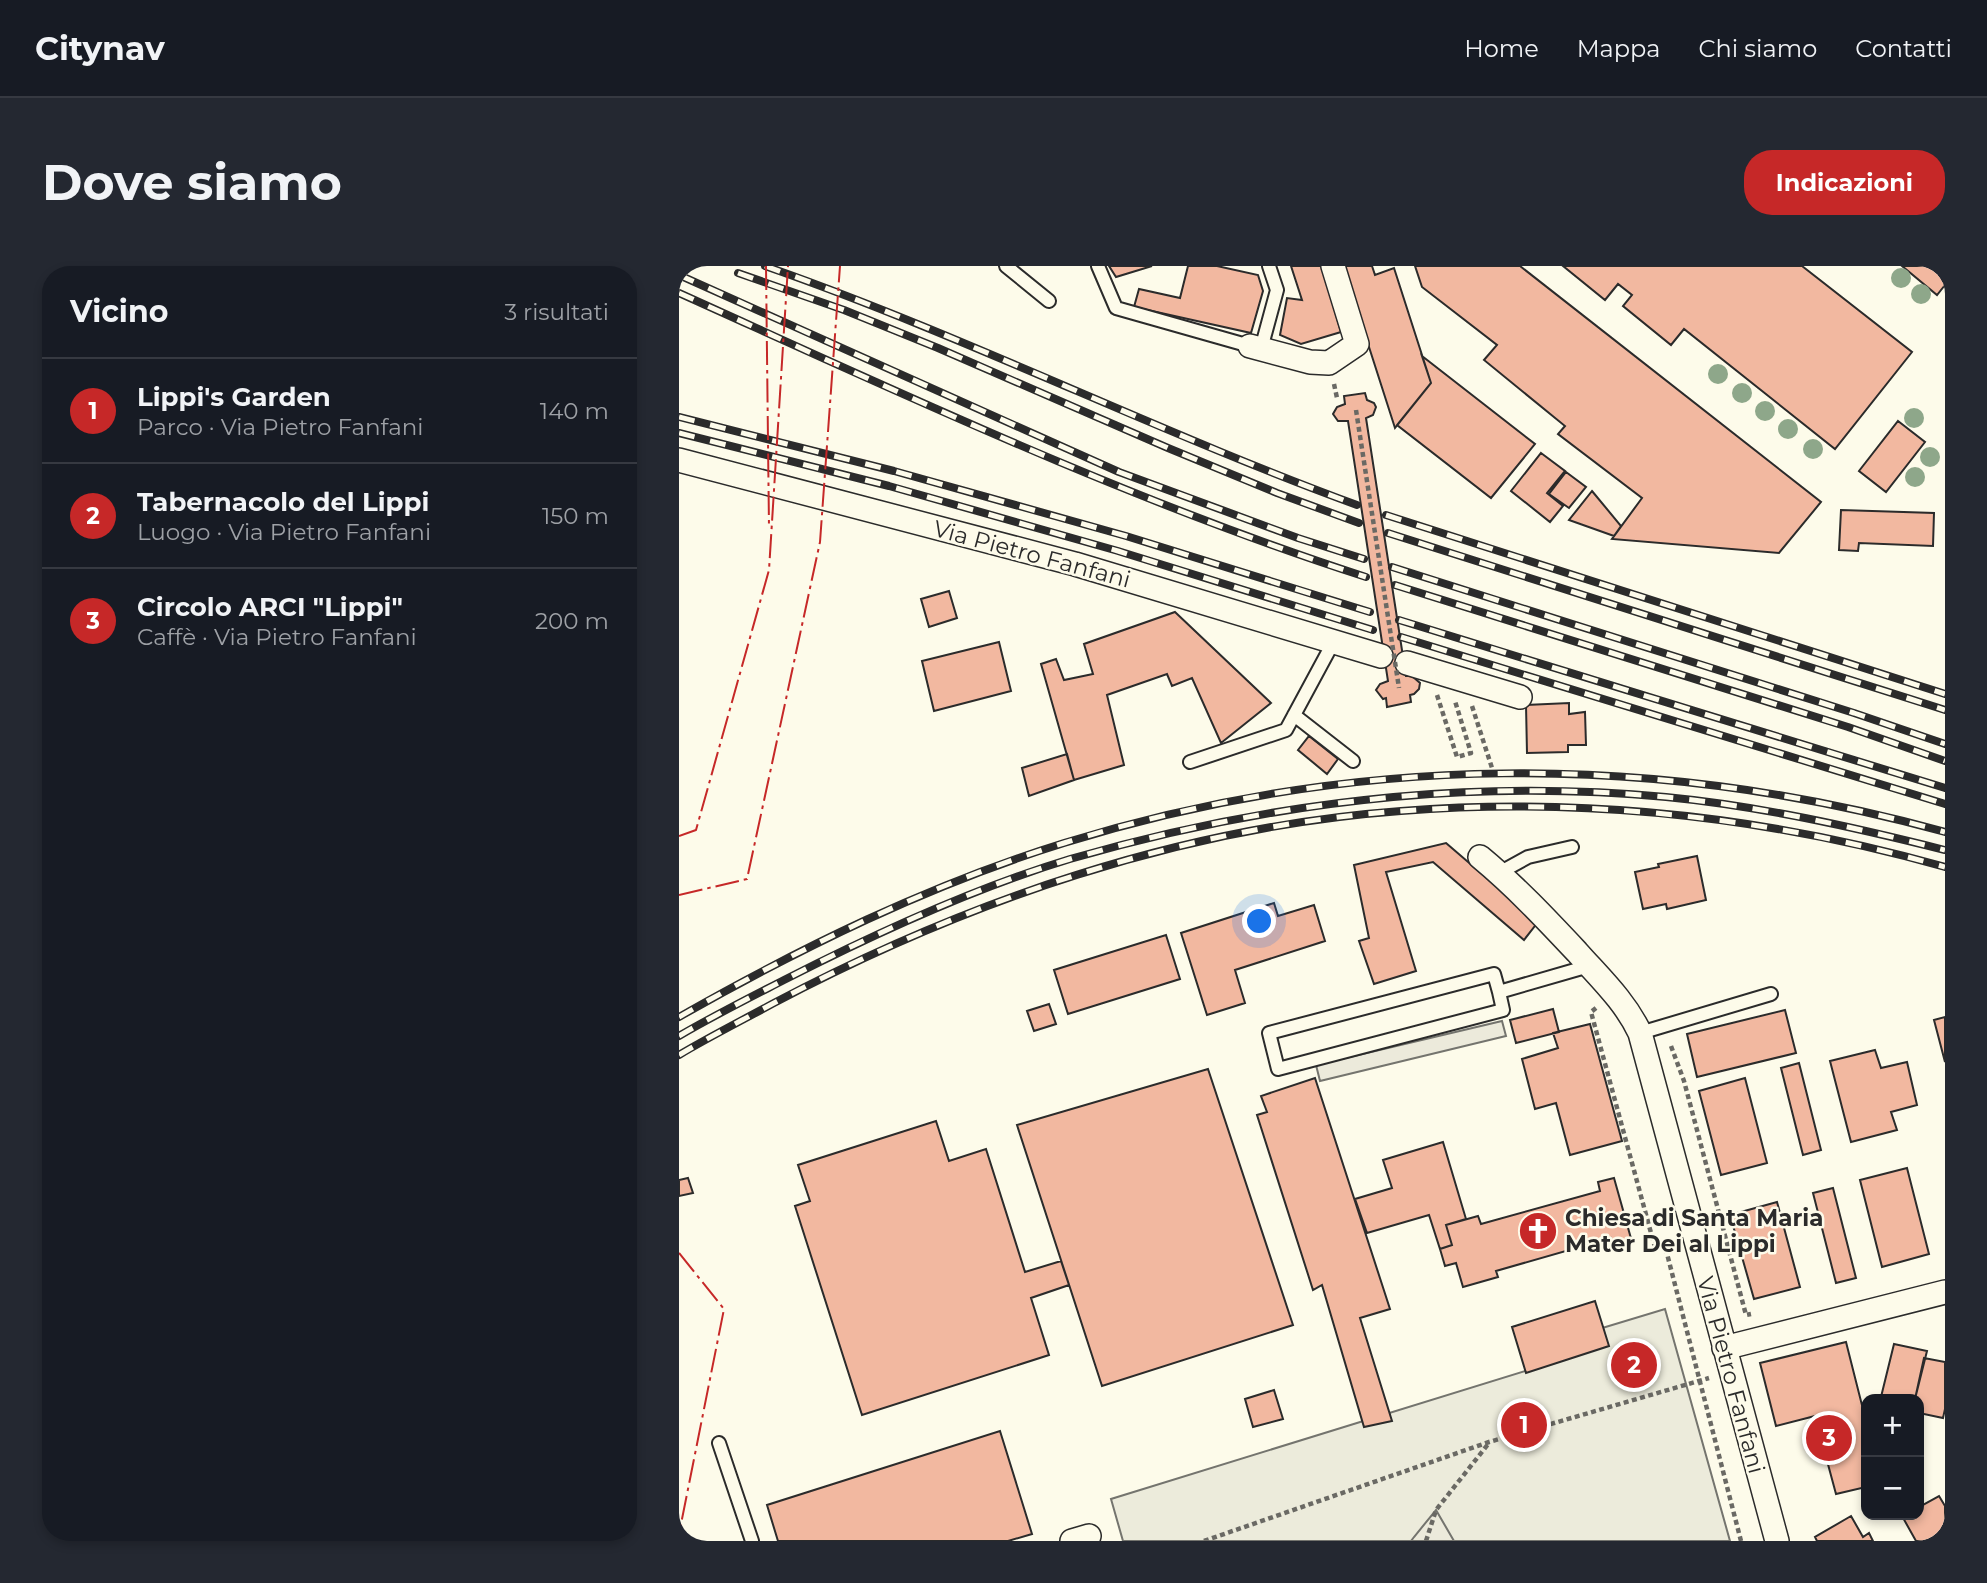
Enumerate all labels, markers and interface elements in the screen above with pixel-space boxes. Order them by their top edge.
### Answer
text: Citynav [35,28,165,68]
text: Home [1464,34,1539,63]
text: Mappa [1577,34,1660,63]
text: Chi siamo [1698,34,1817,63]
text: Contatti [1855,34,1952,63]
button: Indicazioni [1744,150,1945,215]
text: Dove siamo [42,153,342,212]
text: Vicino [70,293,168,330]
text: 3 risultati [504,298,609,326]
text: Lippi's Garden [137,381,331,413]
text: 1 [88,397,98,425]
text: 140 m [540,397,609,425]
text: Parco · Via Pietro Fanfani [137,413,424,441]
text: Tabernacolo del Lippi [137,486,429,518]
text: 2 [86,502,100,530]
text: 150 m [542,502,609,530]
street label: Via Pietro Fanfani [930,514,1134,594]
text: Luogo · Via Pietro Fanfani [137,518,431,546]
text: Circolo ARCI "Lippi" [137,591,403,623]
text: 3 [86,607,100,635]
text: 200 m [535,607,609,635]
text: Caffè · Via Pietro Fanfani [137,623,417,651]
your location [1242,904,1276,938]
place label: Chiesa di Santa Maria Mater Dei al Lippi [1565,1204,1823,1258]
church icon: Chiesa di Santa Maria Mater Dei al Lippi [1517,1210,1559,1252]
street label: Via Pietro Fanfani [1691,1273,1771,1477]
pin: 2 [1611,1339,1657,1391]
map controls [1861,1394,1924,1520]
button: + [1861,1394,1924,1457]
pin: 1 [1501,1399,1547,1451]
pin: 3 [1806,1412,1852,1464]
button: − [1861,1457,1924,1520]

